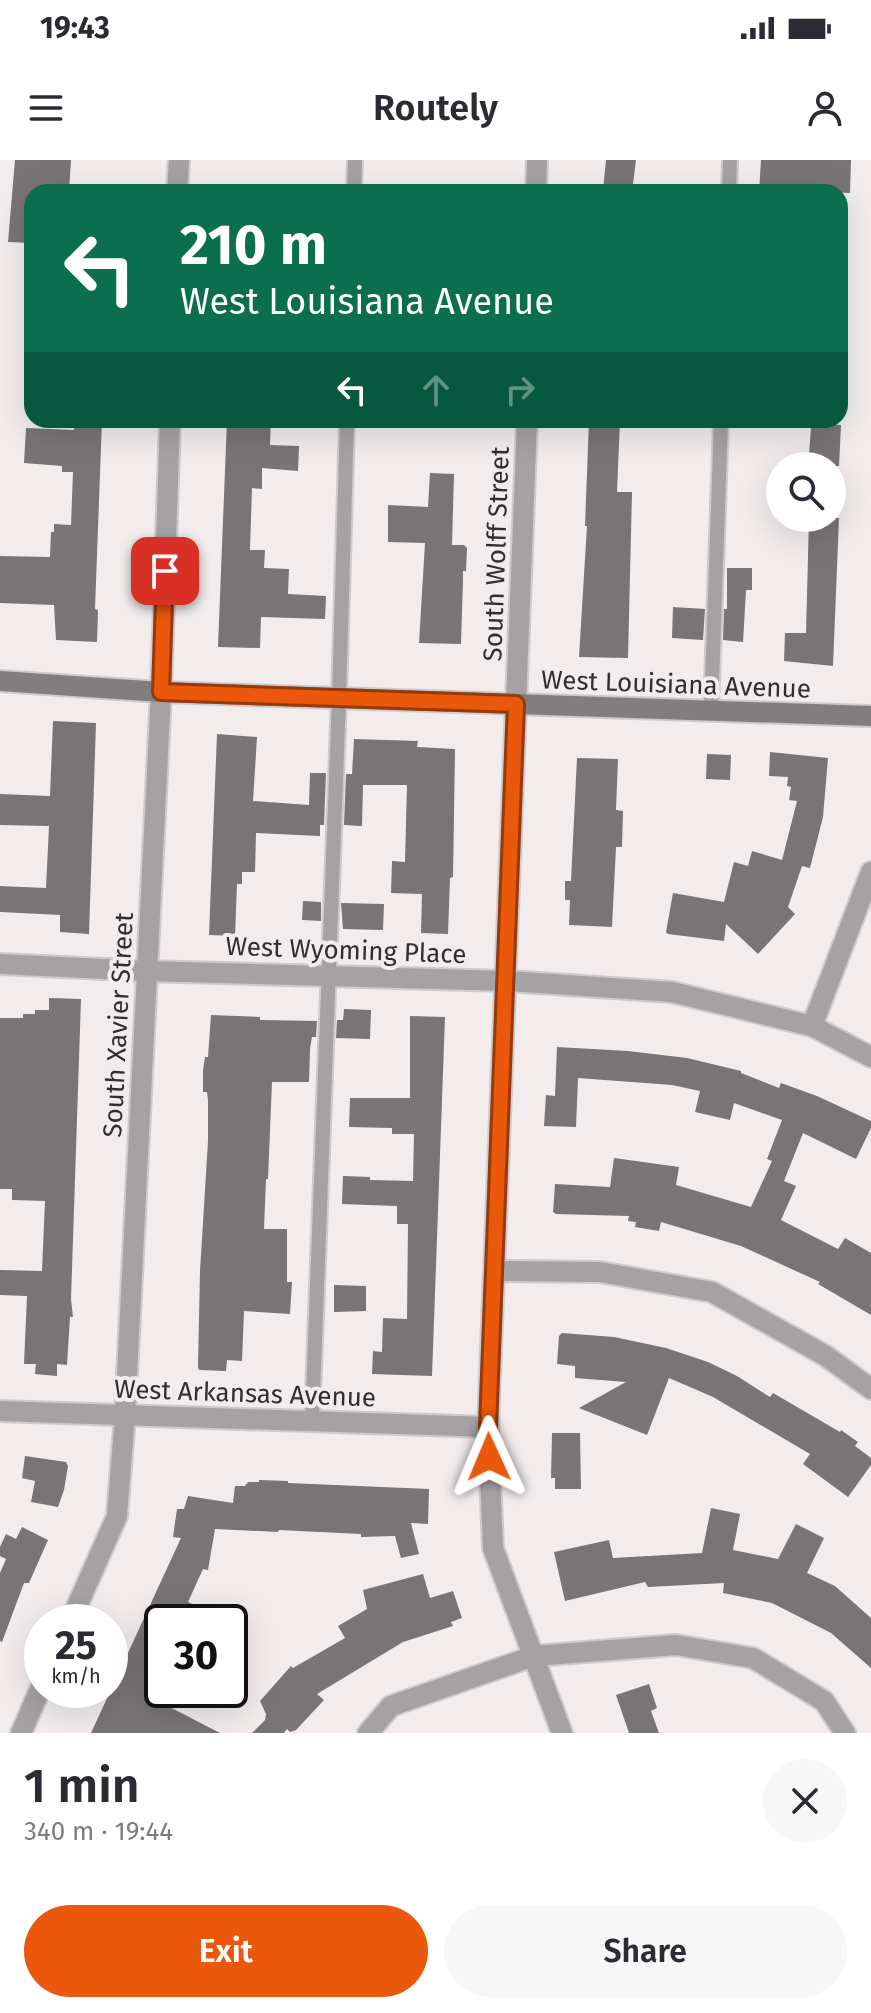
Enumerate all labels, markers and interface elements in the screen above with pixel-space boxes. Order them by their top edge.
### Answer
text: 19:43 [40,10,110,46]
icon: menu [24,86,68,130]
text: Routely [373,86,498,130]
icon: person [803,86,847,130]
text: 210 m [180,212,327,279]
icon: left [48,216,152,320]
text: West Louisiana Avenue [180,280,554,324]
icon: left [330,368,374,412]
icon: ahead [414,368,458,412]
icon: right [498,368,542,412]
street label: South Wolff Street [477,446,516,662]
map controls [766,452,846,532]
button: search [766,452,846,532]
pin [131,537,199,605]
icon: arrive [143,549,187,593]
street label: West Louisiana Avenue [541,664,811,705]
street label: South Xavier Street [97,911,140,1138]
street label: West Wyoming Place [225,931,467,970]
street label: West Arkansas Avenue [113,1373,377,1414]
position arrow [447,1415,531,1499]
speed limit sign: 30 [144,1604,248,1708]
text: 25 [55,1622,97,1670]
text: km/h [51,1664,101,1688]
text: 1 min [24,1757,140,1815]
button: close [763,1759,847,1843]
text: 340 m · 19:44 [24,1816,173,1847]
button: Exit [24,1905,428,1997]
button: Share [444,1905,847,1997]

